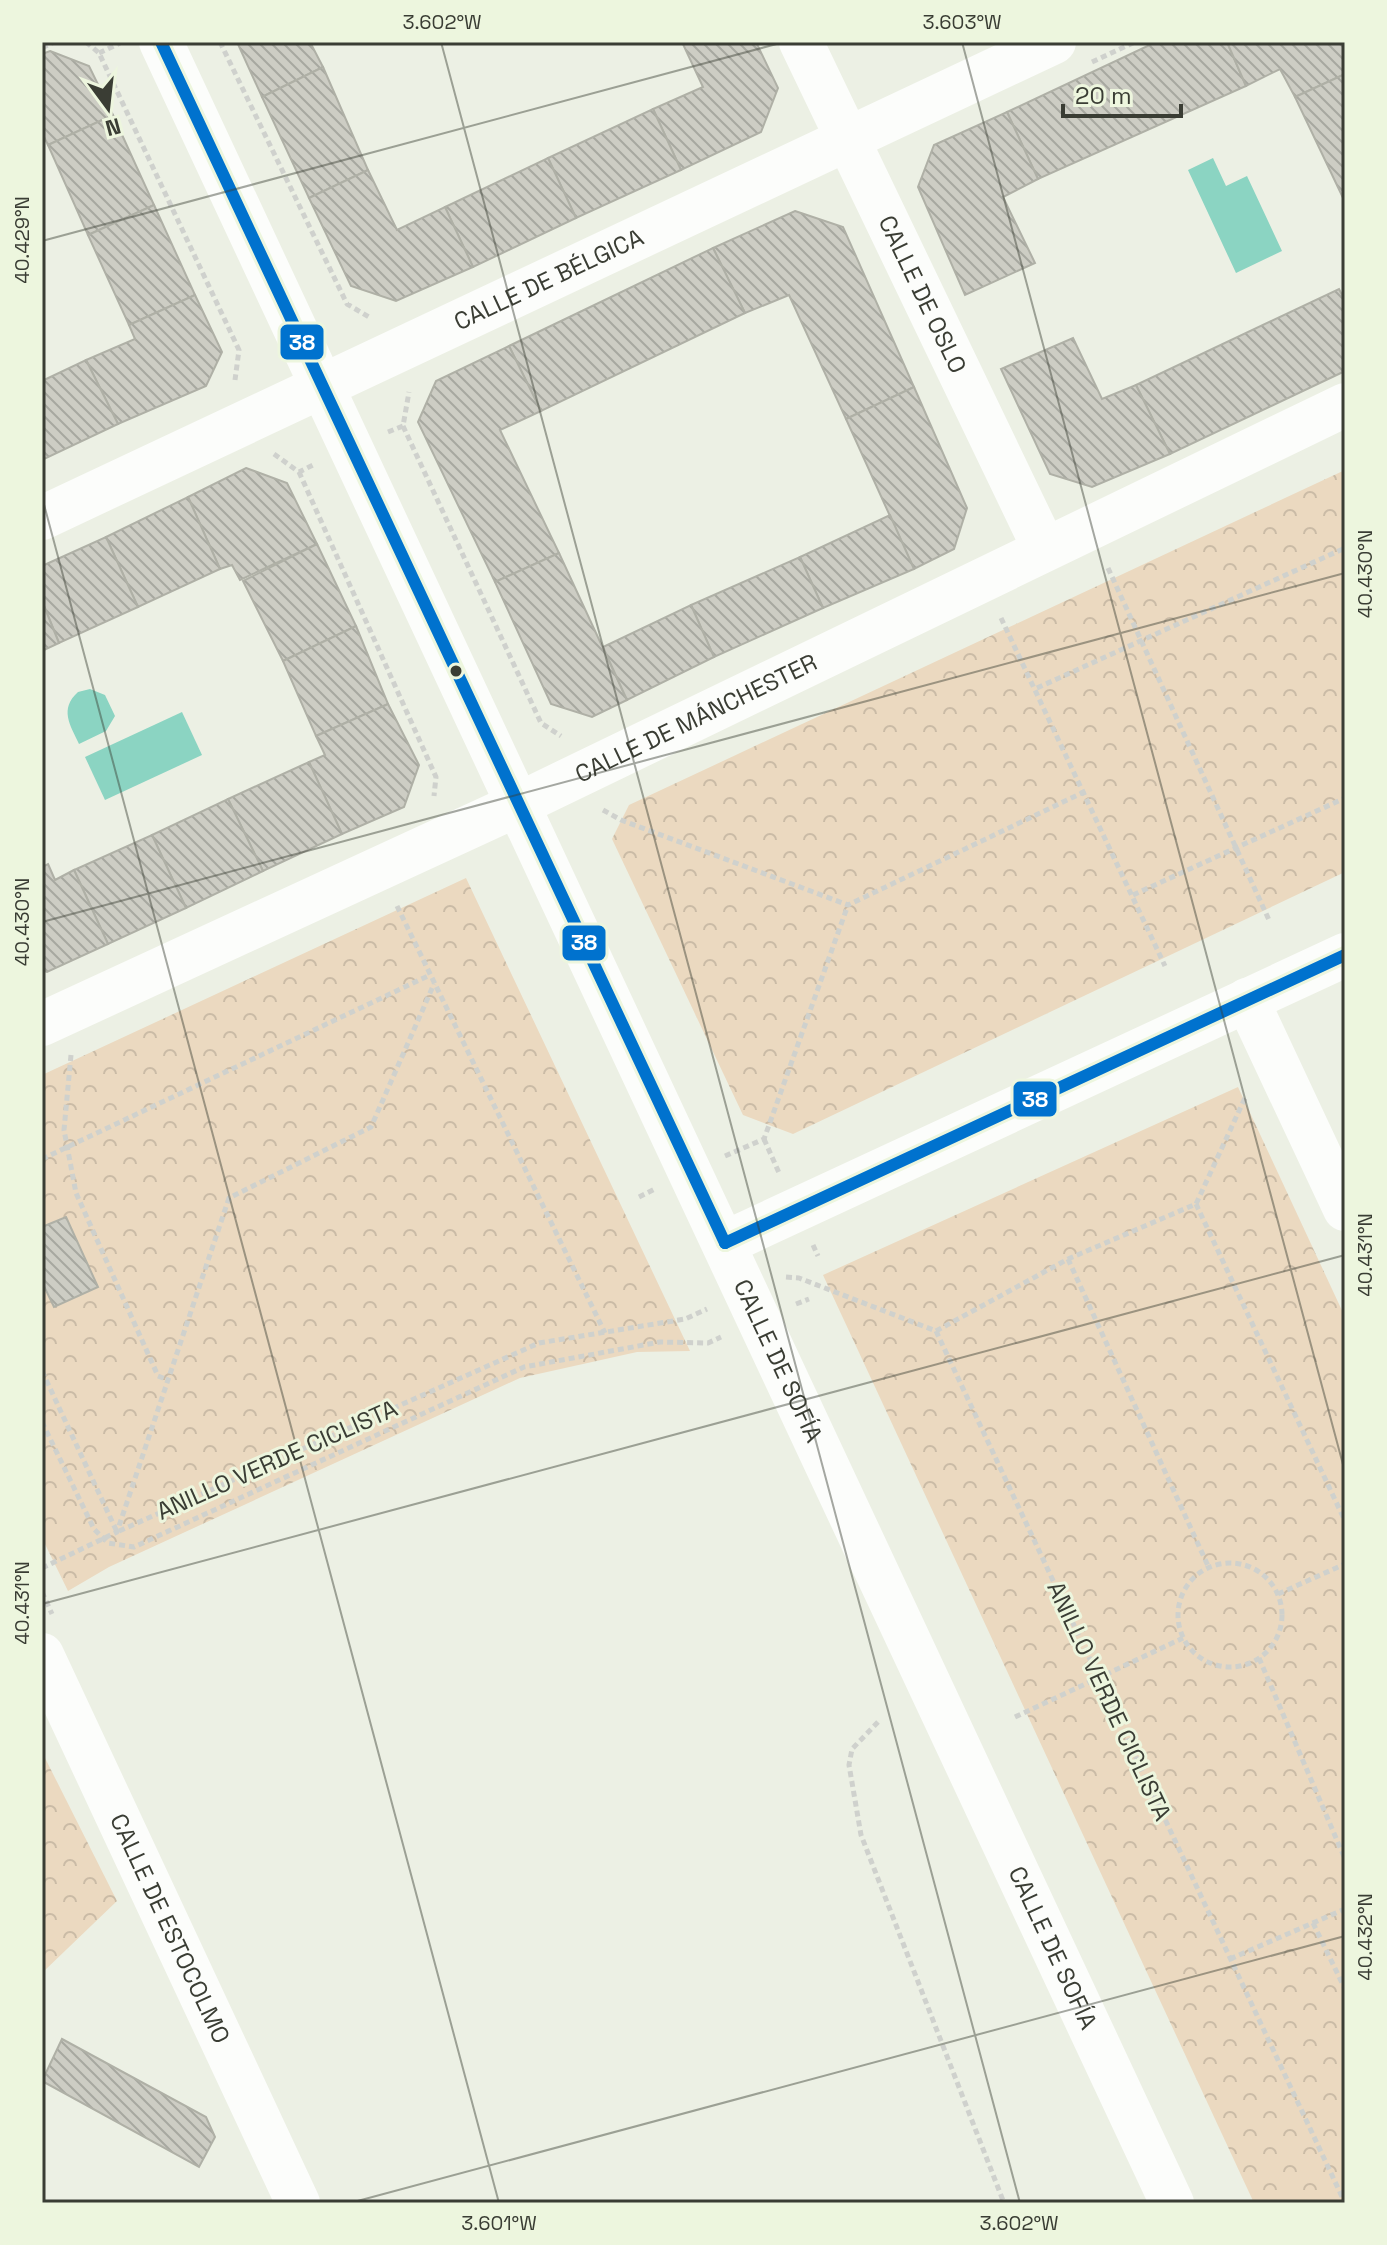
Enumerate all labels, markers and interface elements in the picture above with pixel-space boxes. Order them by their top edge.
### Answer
text: 3.602°W [402,9,482,35]
text: 3.603°W [922,9,1002,35]
north arrow [68,68,148,148]
scale bar [1063,68,1181,118]
text: 20 m [1075,80,1132,111]
text: N [102,112,124,143]
text: 40.429°N [9,196,35,284]
street label: CALLE DE OSLO [872,210,974,378]
street label: CALLE DE BÉLGICA [449,221,648,337]
line badge: 38 [279,323,325,361]
text: 38 [289,328,315,356]
text: 40.430°N [1352,530,1378,618]
street label: CALLE DE MÁNCHESTER [570,646,822,790]
unlabelled marker [448,663,464,679]
text: 40.430°N [9,878,35,966]
line badge: 38 [561,924,607,962]
text: 38 [571,928,597,956]
line badge: 38 [1012,1080,1058,1118]
text: 38 [1022,1085,1048,1113]
text: 40.431°N [1352,1213,1378,1297]
street label: CALLE DE SOFÍA [727,1274,830,1447]
street label: ANILLO VERDE CICLISTA [151,1392,402,1527]
text: 40.431°N [9,1561,35,1645]
street label: ANILLO VERDE CICLISTA [1040,1576,1179,1825]
street label: CALLE DE ESTOCOLMO [103,1808,237,2048]
street label: CALLE DE SOFÍA [1002,1861,1105,2034]
text: 40.432°N [1352,1893,1378,1981]
text: 3.601°W [461,2210,537,2236]
text: 3.602°W [979,2210,1059,2236]

